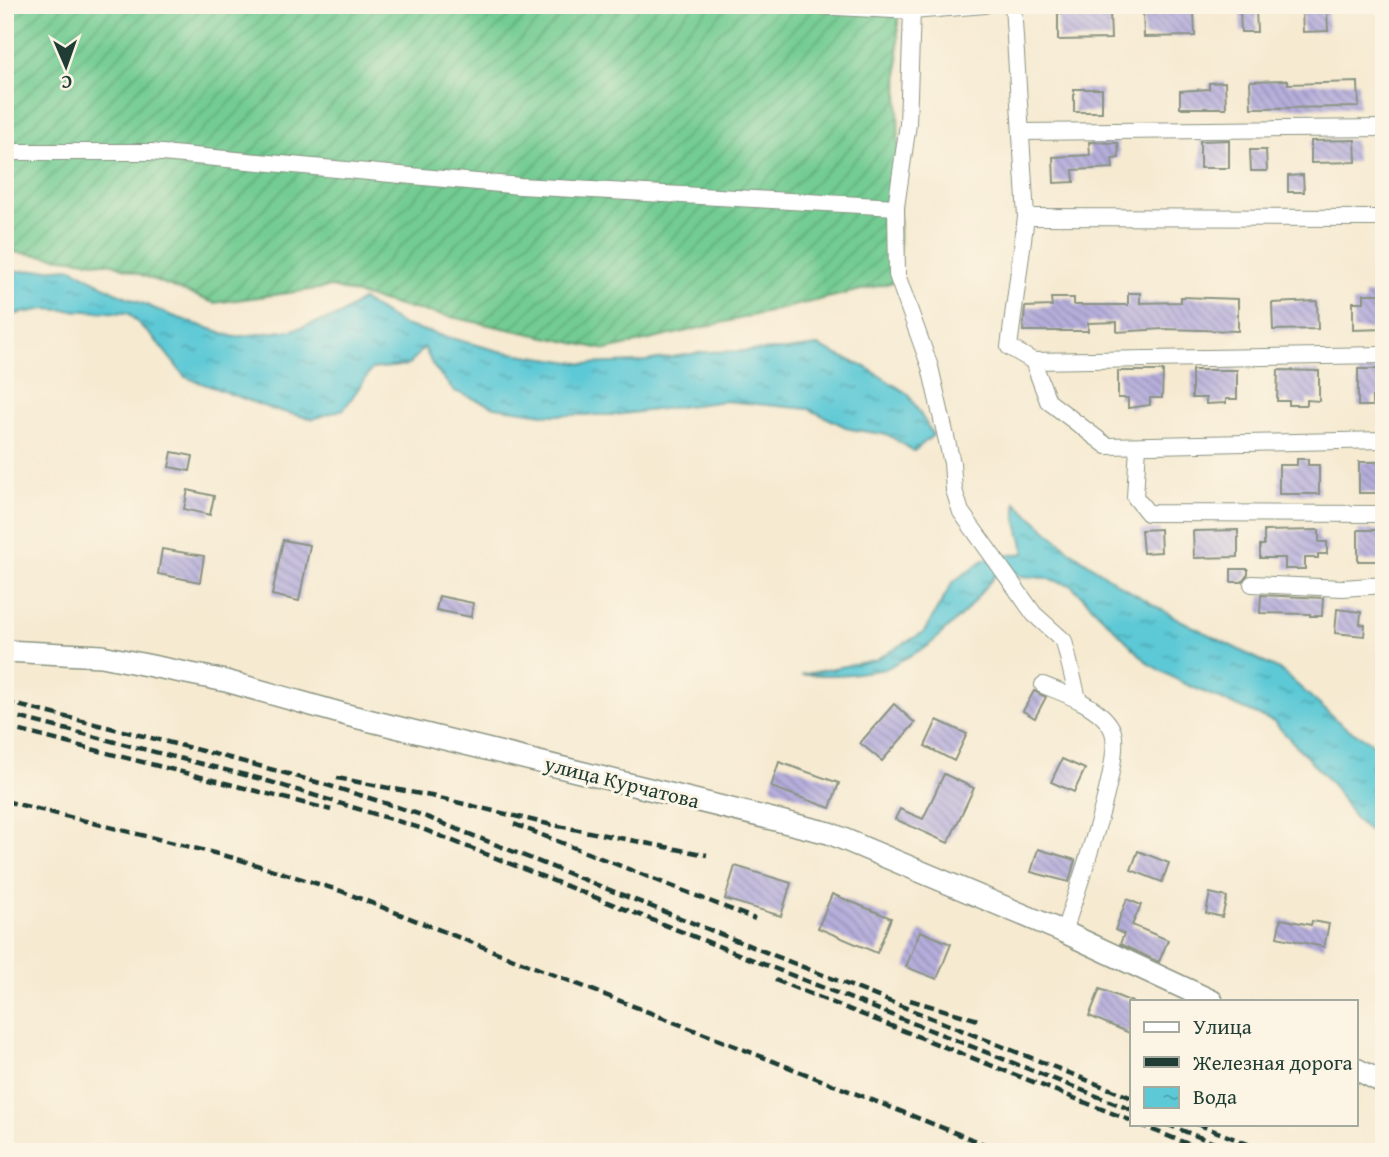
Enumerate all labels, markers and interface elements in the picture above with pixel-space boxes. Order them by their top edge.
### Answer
north arrow [32,32,102,102]
text: С [60,69,72,97]
street label: улица Курчатова [540,748,703,816]
legend [1130,1000,1358,1126]
text: Улица [1193,1011,1252,1042]
text: Железная дорога [1192,1047,1353,1078]
text: Вода [1193,1081,1237,1112]

